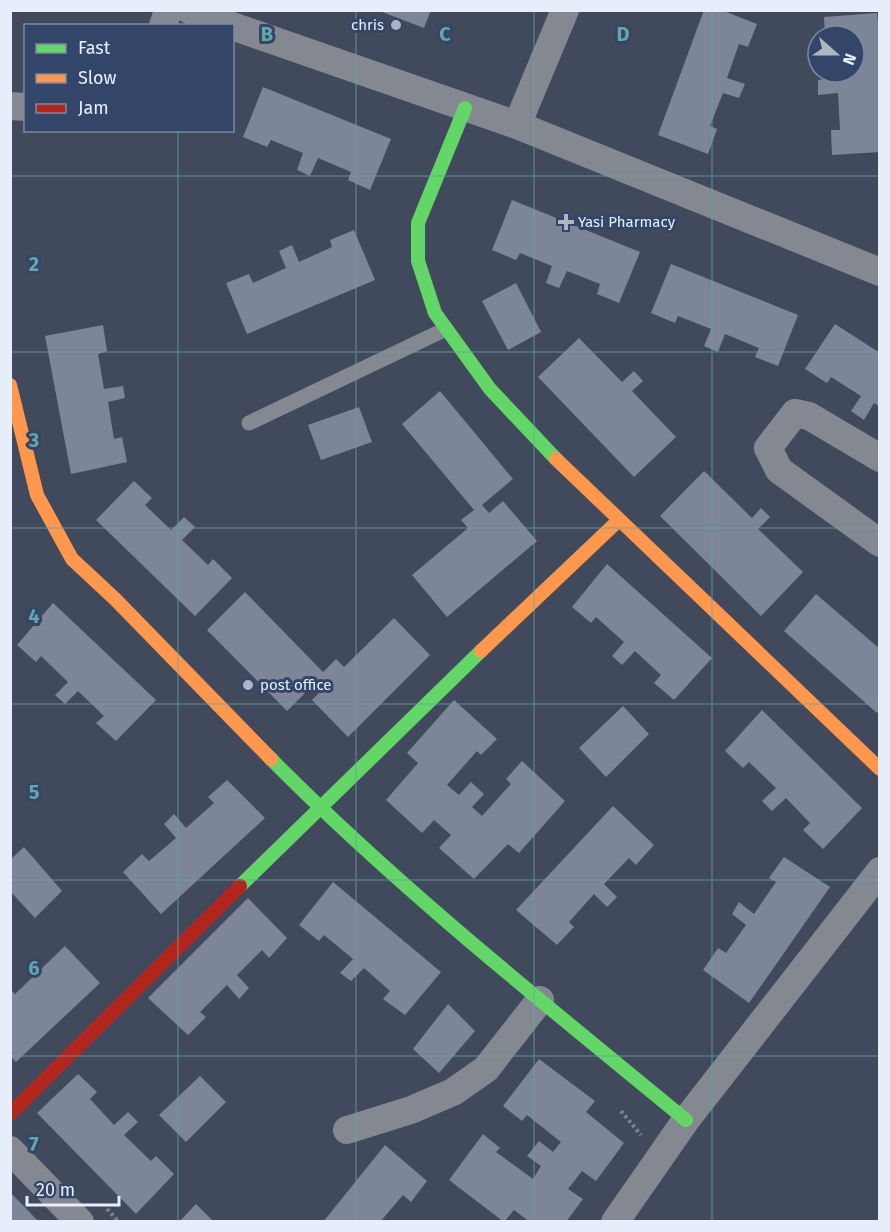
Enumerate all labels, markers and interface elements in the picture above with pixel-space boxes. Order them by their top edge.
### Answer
place label: chris [351,16,384,34]
marker: chris [389,18,403,32]
text: B [261,22,273,46]
text: C [439,22,451,46]
text: D [616,22,630,46]
legend [24,24,234,132]
north arrow [806,24,866,84]
text: Fast [78,37,111,59]
text: N [839,51,860,68]
text: Slow [78,67,117,89]
text: Jam [78,97,109,119]
place label: Yasi Pharmacy [578,213,676,231]
marker: Yasi Pharmacy [559,215,573,229]
text: 2 [29,252,39,276]
text: 3 [28,428,39,452]
text: 4 [28,604,40,628]
place label: post office [260,676,332,694]
marker: post office [241,678,255,692]
text: 5 [29,780,40,804]
text: 6 [28,956,40,980]
text: 7 [29,1132,39,1156]
scale bar [27,1169,118,1207]
text: 20 m [36,1179,75,1201]

